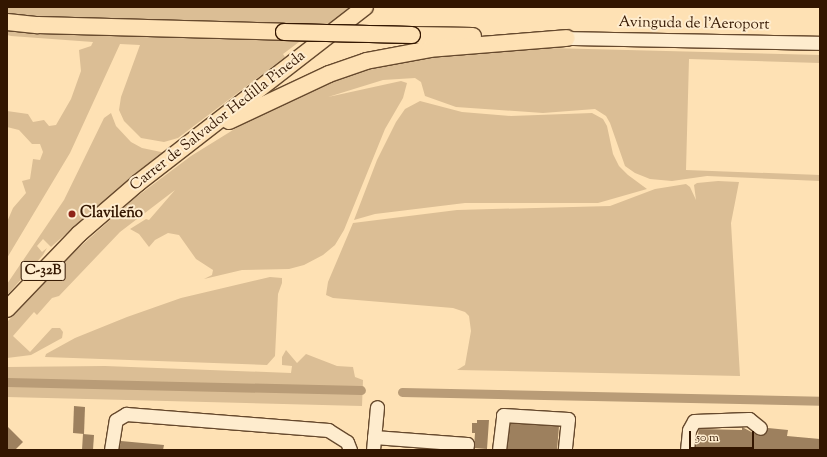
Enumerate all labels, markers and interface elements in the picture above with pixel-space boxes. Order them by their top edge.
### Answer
street label: Avinguda de l'Aeroport [618,14,770,34]
street label: Carrer de Salvador Hedilla Pineda [127,47,309,195]
place label: Clavileño [80,205,143,223]
marker: Clavileño [67,209,77,219]
road number: C-32B [20,259,66,283]
scale bar [691,423,756,449]
text: 50 m [696,429,719,447]

